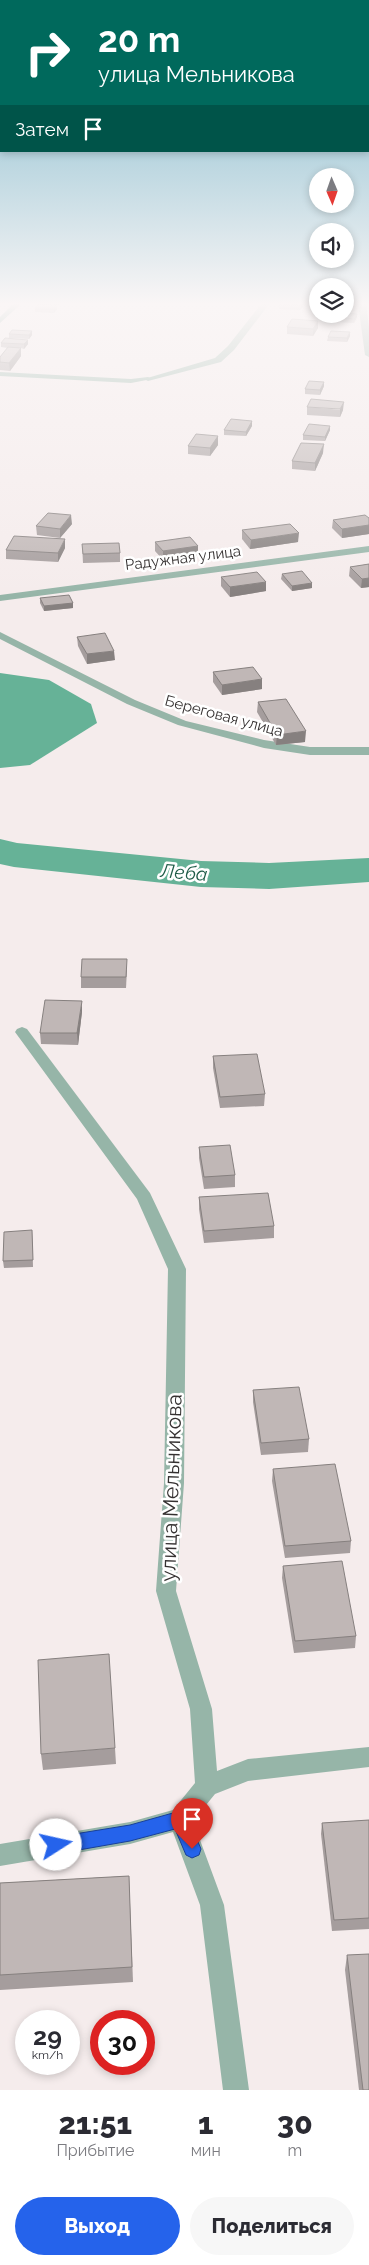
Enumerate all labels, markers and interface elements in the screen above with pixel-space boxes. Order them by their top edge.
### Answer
text: 20 m [98,19,180,60]
icon: right [15,20,80,85]
text: улица Мельникова [98,61,295,87]
icon: arrive [79,115,107,143]
text: Затем [15,118,69,140]
north arrow [309,168,354,212]
map controls [309,168,354,323]
button: sound [309,223,354,268]
button: layers [309,278,354,323]
street label: Радужная улица [124,542,242,574]
street label: Береговая улица [163,692,285,740]
water label: Леба [159,859,209,885]
street label: улица Мельникова [155,1394,187,1582]
pin [171,1798,213,1849]
icon: arrive [178,1805,206,1833]
position arrow [29,1818,81,1870]
speed limit sign: 30 [90,2010,155,2075]
text: 29 [33,2021,62,2051]
text: km/h [32,2048,63,2062]
text: 21:51 [59,2106,132,2141]
text: 1 [198,2106,213,2141]
text: 30 [277,2106,313,2141]
text: Прибытие [56,2141,134,2160]
text: мин [191,2141,221,2160]
text: m [287,2141,302,2160]
button: Выход [15,2197,180,2255]
button: Поделиться [190,2197,354,2255]

